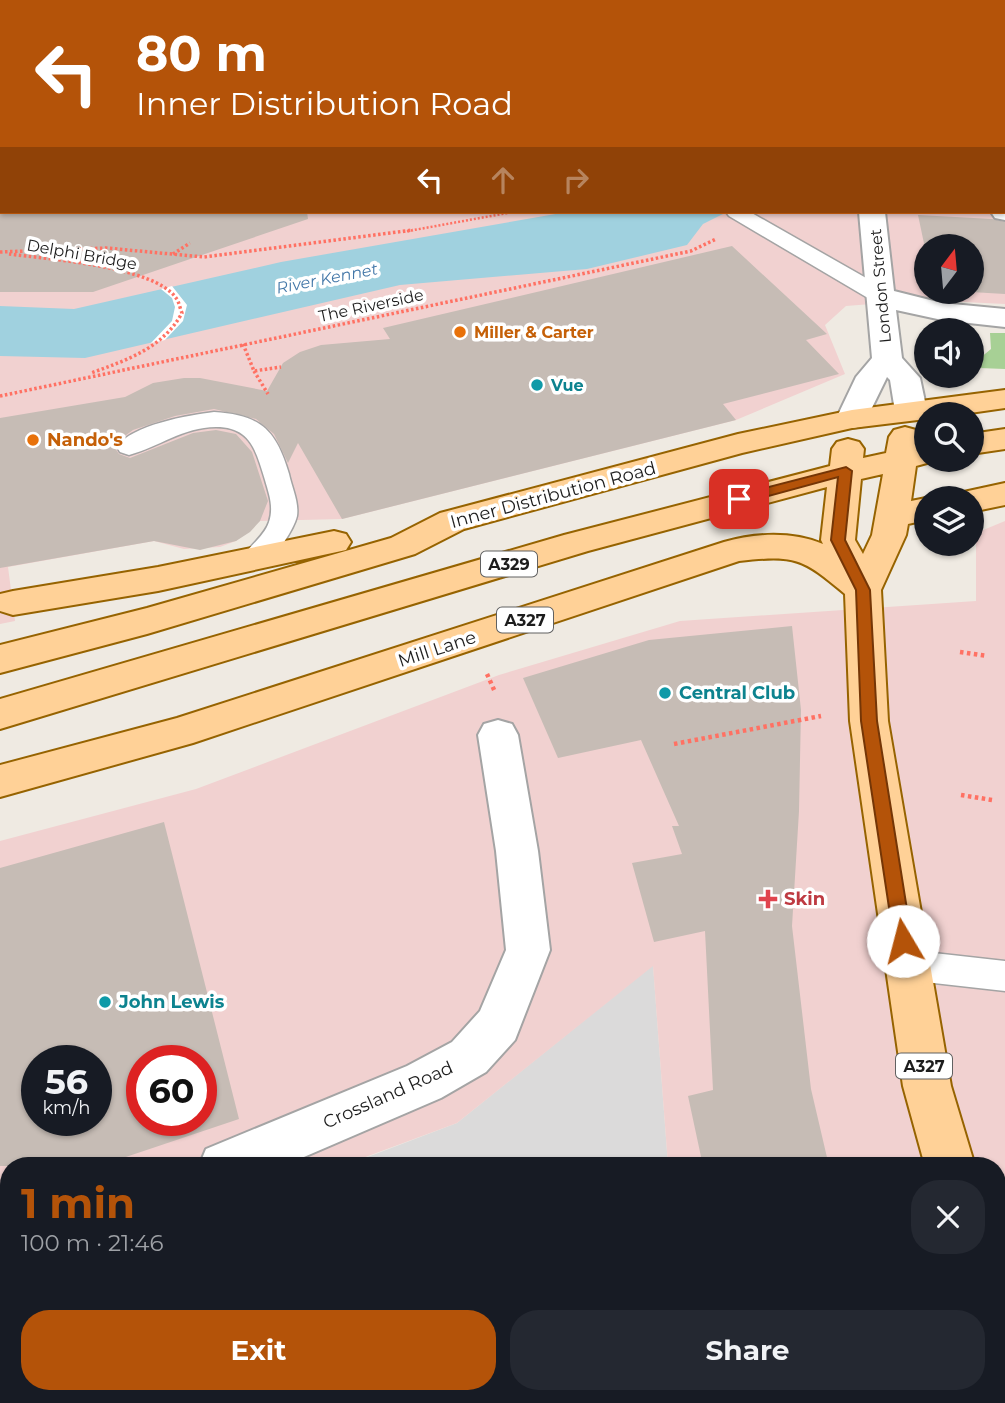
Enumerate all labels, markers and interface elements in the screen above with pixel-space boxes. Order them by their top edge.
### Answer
text: 80 m [136,24,267,83]
icon: left [21,28,112,119]
text: Inner Distribution Road [136,84,513,123]
icon: left [411,161,449,199]
icon: ahead [484,161,522,199]
icon: right [557,161,595,199]
street label: London Street [866,228,895,344]
north arrow [914,234,984,304]
map controls [914,234,984,556]
street label: Delphi Bridge [25,235,138,274]
water label: River Kennet [275,259,380,298]
street label: The Riverside [317,285,425,326]
button: sound [914,318,984,388]
place label: Miller & Carter [474,323,594,342]
marker: Miller & Carter [452,324,468,340]
place label: Vue [550,376,584,395]
marker: Vue [529,377,545,393]
button: search [914,402,984,472]
place label: Nando's [47,429,123,451]
marker: Nando's [25,432,41,448]
street label: Inner Distribution Road [448,457,658,533]
pin [709,469,769,529]
icon: arrive [720,480,758,518]
button: layers [914,486,984,556]
road number: A329 [481,552,537,576]
road number: A327 [497,608,553,632]
street label: Mill Lane [395,626,479,672]
place label: Central Club [679,682,795,704]
marker: Central Club [657,685,673,701]
place label: Skin [784,888,825,910]
marker: Skin [758,889,778,909]
position arrow [866,904,940,978]
place label: John Lewis [118,991,225,1013]
marker: John Lewis [97,994,113,1010]
speed limit sign: 60 [126,1045,217,1136]
road number: A327 [896,1054,952,1078]
street label: Crossland Road [319,1056,457,1134]
text: 56 [45,1060,88,1103]
text: km/h [42,1097,91,1119]
text: 1 min [21,1177,135,1229]
button: close [911,1180,985,1254]
text: 100 m · 21:46 [21,1229,164,1257]
button: Exit [21,1310,496,1390]
button: Share [510,1310,985,1390]

